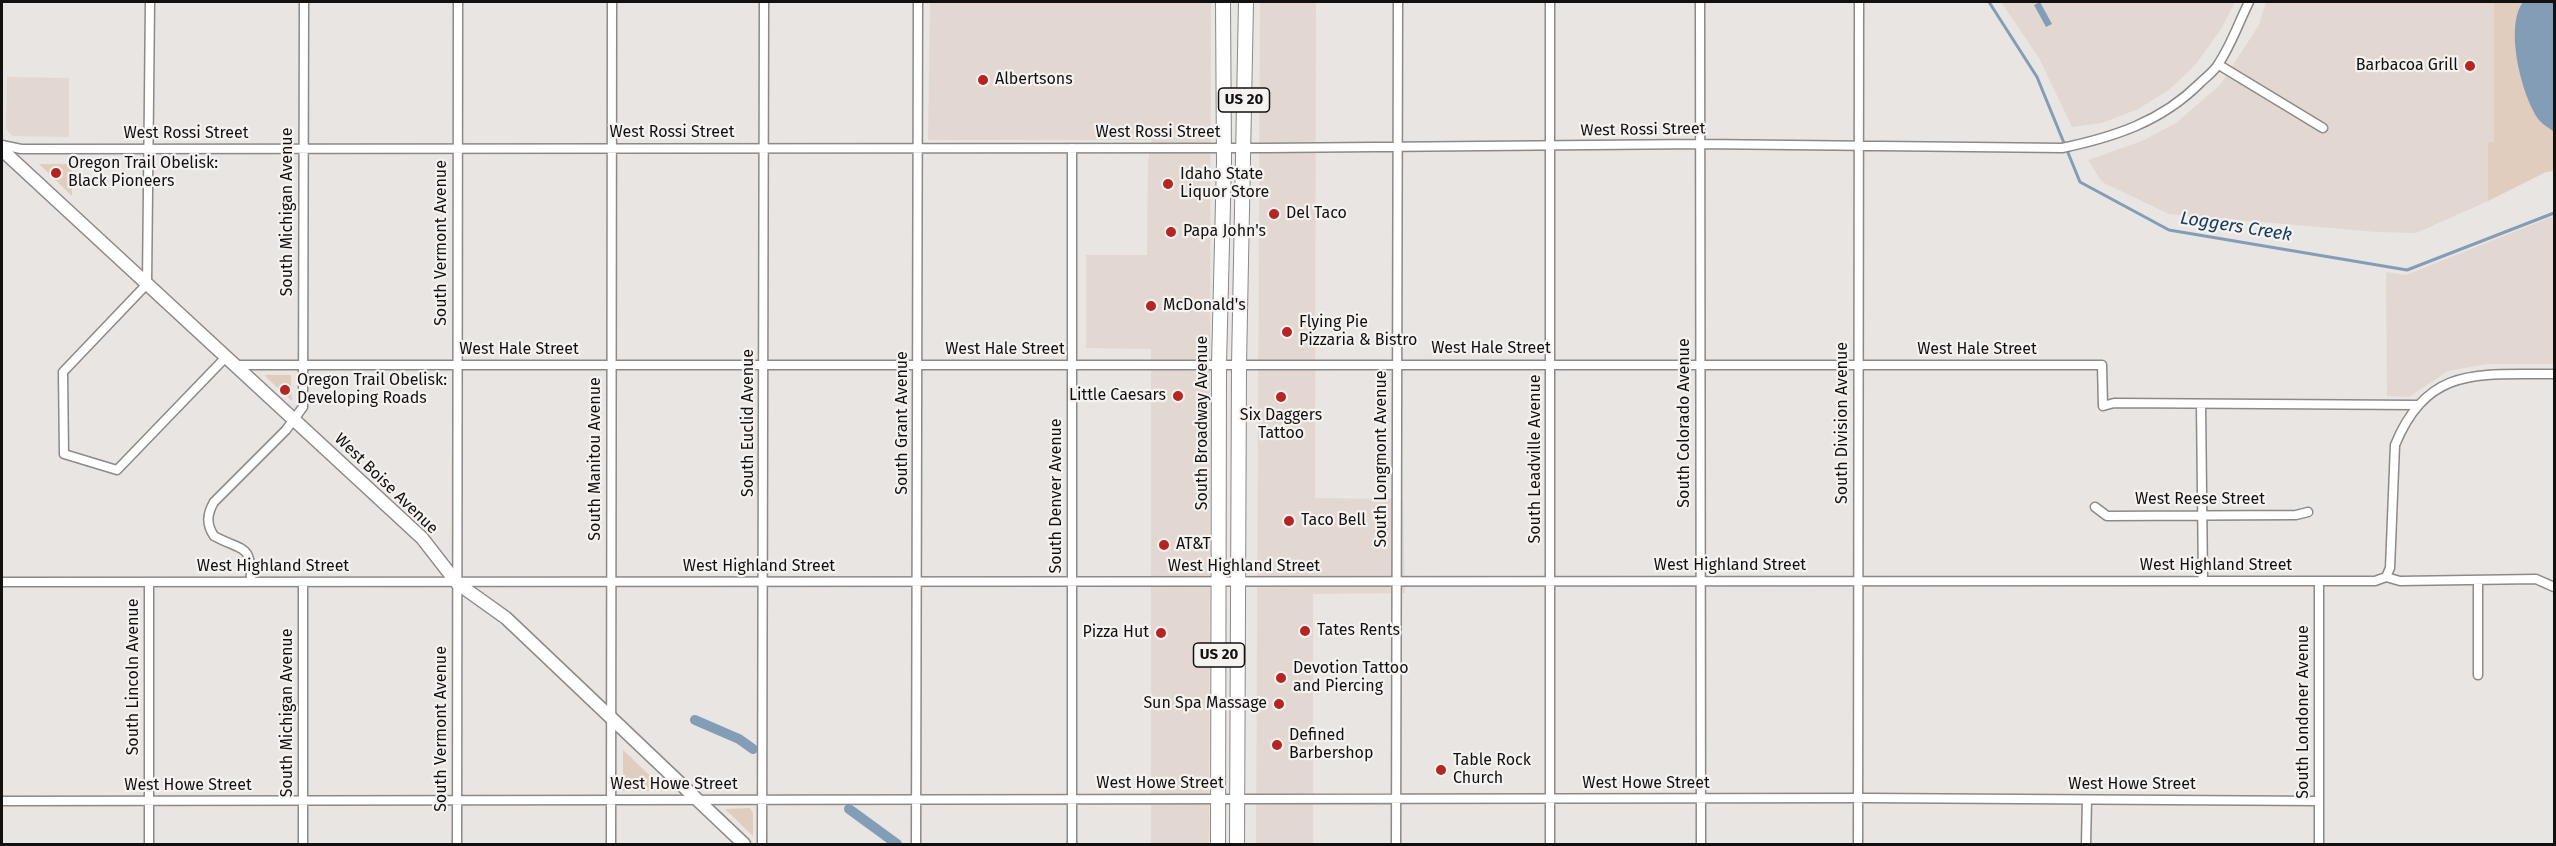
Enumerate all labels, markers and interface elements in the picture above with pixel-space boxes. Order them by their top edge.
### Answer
place label: Barbacoa Grill [2356,56,2458,76]
marker: Barbacoa Grill [2463,59,2477,73]
place label: Albertsons [995,70,1073,90]
marker: Albertsons [976,73,990,87]
road number: US 20 [1218,88,1270,112]
street label: West Rossi Street [1580,119,1706,141]
street label: West Rossi Street [610,123,734,143]
street label: West Rossi Street [1096,123,1220,143]
street label: West Rossi Street [124,124,248,144]
street label: South Michigan Avenue [278,128,298,296]
place label: Oregon Trail Obelisk: Black Pioneers [68,154,218,192]
street label: South Vermont Avenue [432,160,452,326]
place label: Idaho State Liquor Store [1180,165,1269,203]
marker: Oregon Trail Obelisk: Black Pioneers [49,166,63,180]
marker: Idaho State Liquor Store [1161,177,1175,191]
place label: Del Taco [1286,204,1347,224]
marker: Del Taco [1267,207,1281,221]
water label: Loggers Creek [2179,208,2293,246]
place label: Papa John's [1183,222,1266,242]
marker: Papa John's [1164,225,1178,239]
place label: McDonald's [1163,296,1246,316]
marker: McDonald's [1144,299,1158,313]
place label: Flying Pie Pizzaria & Bistro [1299,313,1417,351]
marker: Flying Pie Pizzaria & Bistro [1280,325,1294,339]
street label: South Broadway Avenue [1193,336,1213,510]
street label: South Colorado Avenue [1675,338,1695,508]
street label: West Hale Street [1431,339,1551,359]
street label: West Hale Street [459,340,579,360]
street label: West Hale Street [945,340,1065,360]
street label: West Hale Street [1917,340,2037,360]
street label: South Division Avenue [1833,342,1853,504]
street label: South Euclid Avenue [739,349,759,497]
street label: South Grant Avenue [893,351,913,495]
place label: Oregon Trail Obelisk: Developing Roads [297,371,447,409]
street label: South Longmont Avenue [1372,371,1392,547]
street label: South Leadville Avenue [1526,375,1546,543]
street label: South Manitou Avenue [586,377,606,541]
marker: Oregon Trail Obelisk: Developing Roads [278,383,292,397]
place label: Little Caesars [1069,386,1166,406]
marker: Little Caesars [1171,389,1185,403]
marker: Six Daggers Tattoo [1274,390,1288,404]
place label: Six Daggers Tattoo [1240,406,1322,444]
street label: South Denver Avenue [1047,418,1067,574]
street label: West Boise Avenue [330,430,442,538]
street label: West Reese Street [2135,490,2265,510]
place label: Taco Bell [1301,511,1366,531]
marker: Taco Bell [1282,514,1296,528]
place label: AT&T [1176,535,1211,555]
marker: AT&T [1157,538,1171,552]
street label: West Highland Street [1654,556,1806,576]
street label: West Highland Street [2140,556,2292,576]
street label: West Highland Street [197,557,349,577]
street label: West Highland Street [683,557,835,577]
street label: West Highland Street [1168,557,1320,577]
street label: South Lincoln Avenue [124,599,144,755]
place label: Tates Rents [1317,621,1400,641]
place label: Pizza Hut [1083,623,1149,643]
marker: Tates Rents [1298,624,1312,638]
street label: South Londoner Avenue [2294,625,2314,799]
marker: Pizza Hut [1154,626,1168,640]
street label: South Michigan Avenue [278,629,298,797]
road number: US 20 [1194,643,1244,667]
street label: South Vermont Avenue [432,646,452,812]
place label: Devotion Tattoo and Piercing [1293,659,1409,697]
marker: Devotion Tattoo and Piercing [1274,671,1288,685]
place label: Sun Spa Massage [1143,694,1267,714]
marker: Sun Spa Massage [1272,697,1286,711]
place label: Defined Barbershop [1289,726,1373,764]
marker: Defined Barbershop [1270,738,1284,752]
place label: Table Rock Church [1453,751,1531,789]
marker: Table Rock Church [1434,763,1448,777]
street label: West Howe Street [1096,774,1224,794]
street label: West Howe Street [1582,774,1710,794]
street label: West Howe Street [610,775,738,795]
street label: West Howe Street [2068,775,2196,795]
street label: West Howe Street [124,776,252,796]

